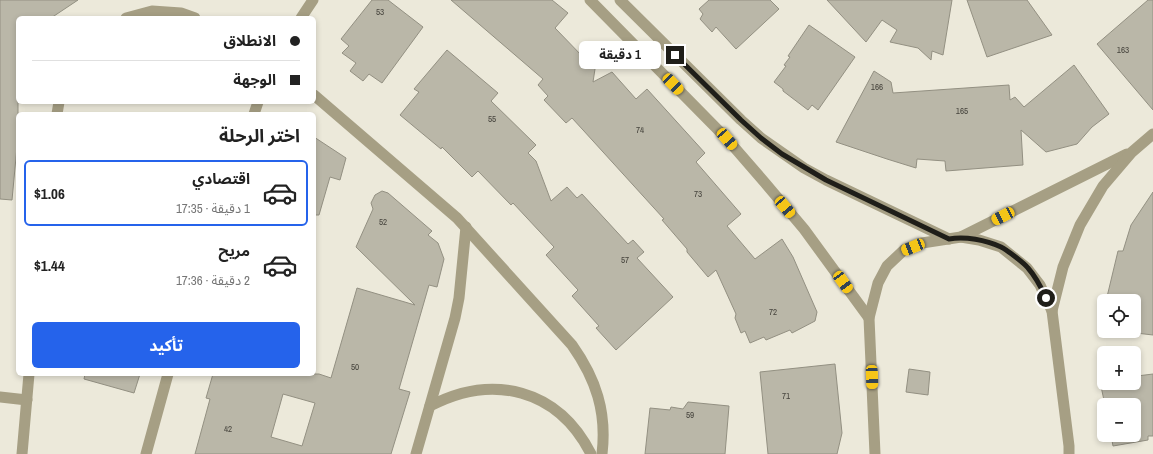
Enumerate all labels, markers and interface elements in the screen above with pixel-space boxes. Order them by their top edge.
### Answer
house number: 53 [376,6,384,18]
text: الانطلاق [224,30,276,51]
callout: 1 دقيقة [579,41,661,69]
house number: 163 [1117,44,1129,56]
text: 1 دقيقة [599,46,641,63]
route end [666,46,684,64]
text: الوجهة [233,69,276,90]
car [660,71,686,97]
house number: 166 [871,81,883,93]
house number: 165 [956,105,968,117]
house number: 55 [488,113,496,125]
text: اختر الرحلة [219,123,300,148]
house number: 74 [636,124,644,136]
car [715,126,739,152]
text: اقتصادي [192,168,250,189]
icon: car [262,175,298,211]
text: $1.06 [34,183,65,204]
house number: 73 [694,188,702,200]
car [773,194,797,220]
text: 1 دقيقة · 17:35 [176,200,250,217]
car [990,205,1016,227]
house number: 52 [379,216,387,228]
car [900,237,926,257]
text: مريح [218,240,250,261]
icon: car [262,247,298,283]
house number: 57 [621,254,629,266]
text: $1.44 [34,255,65,276]
car [831,269,855,295]
text: 2 دقيقة · 17:36 [176,272,250,289]
route start [1037,289,1055,307]
map controls [1097,294,1141,442]
button: locate [1097,294,1141,338]
house number: 72 [769,306,777,318]
button: تأكيد [32,322,300,368]
button: + [1097,346,1141,390]
house number: 50 [351,361,359,373]
car [866,365,878,389]
house number: 71 [782,390,790,402]
button: − [1097,398,1141,442]
house number: 59 [686,409,694,421]
house number: 42 [224,423,232,435]

